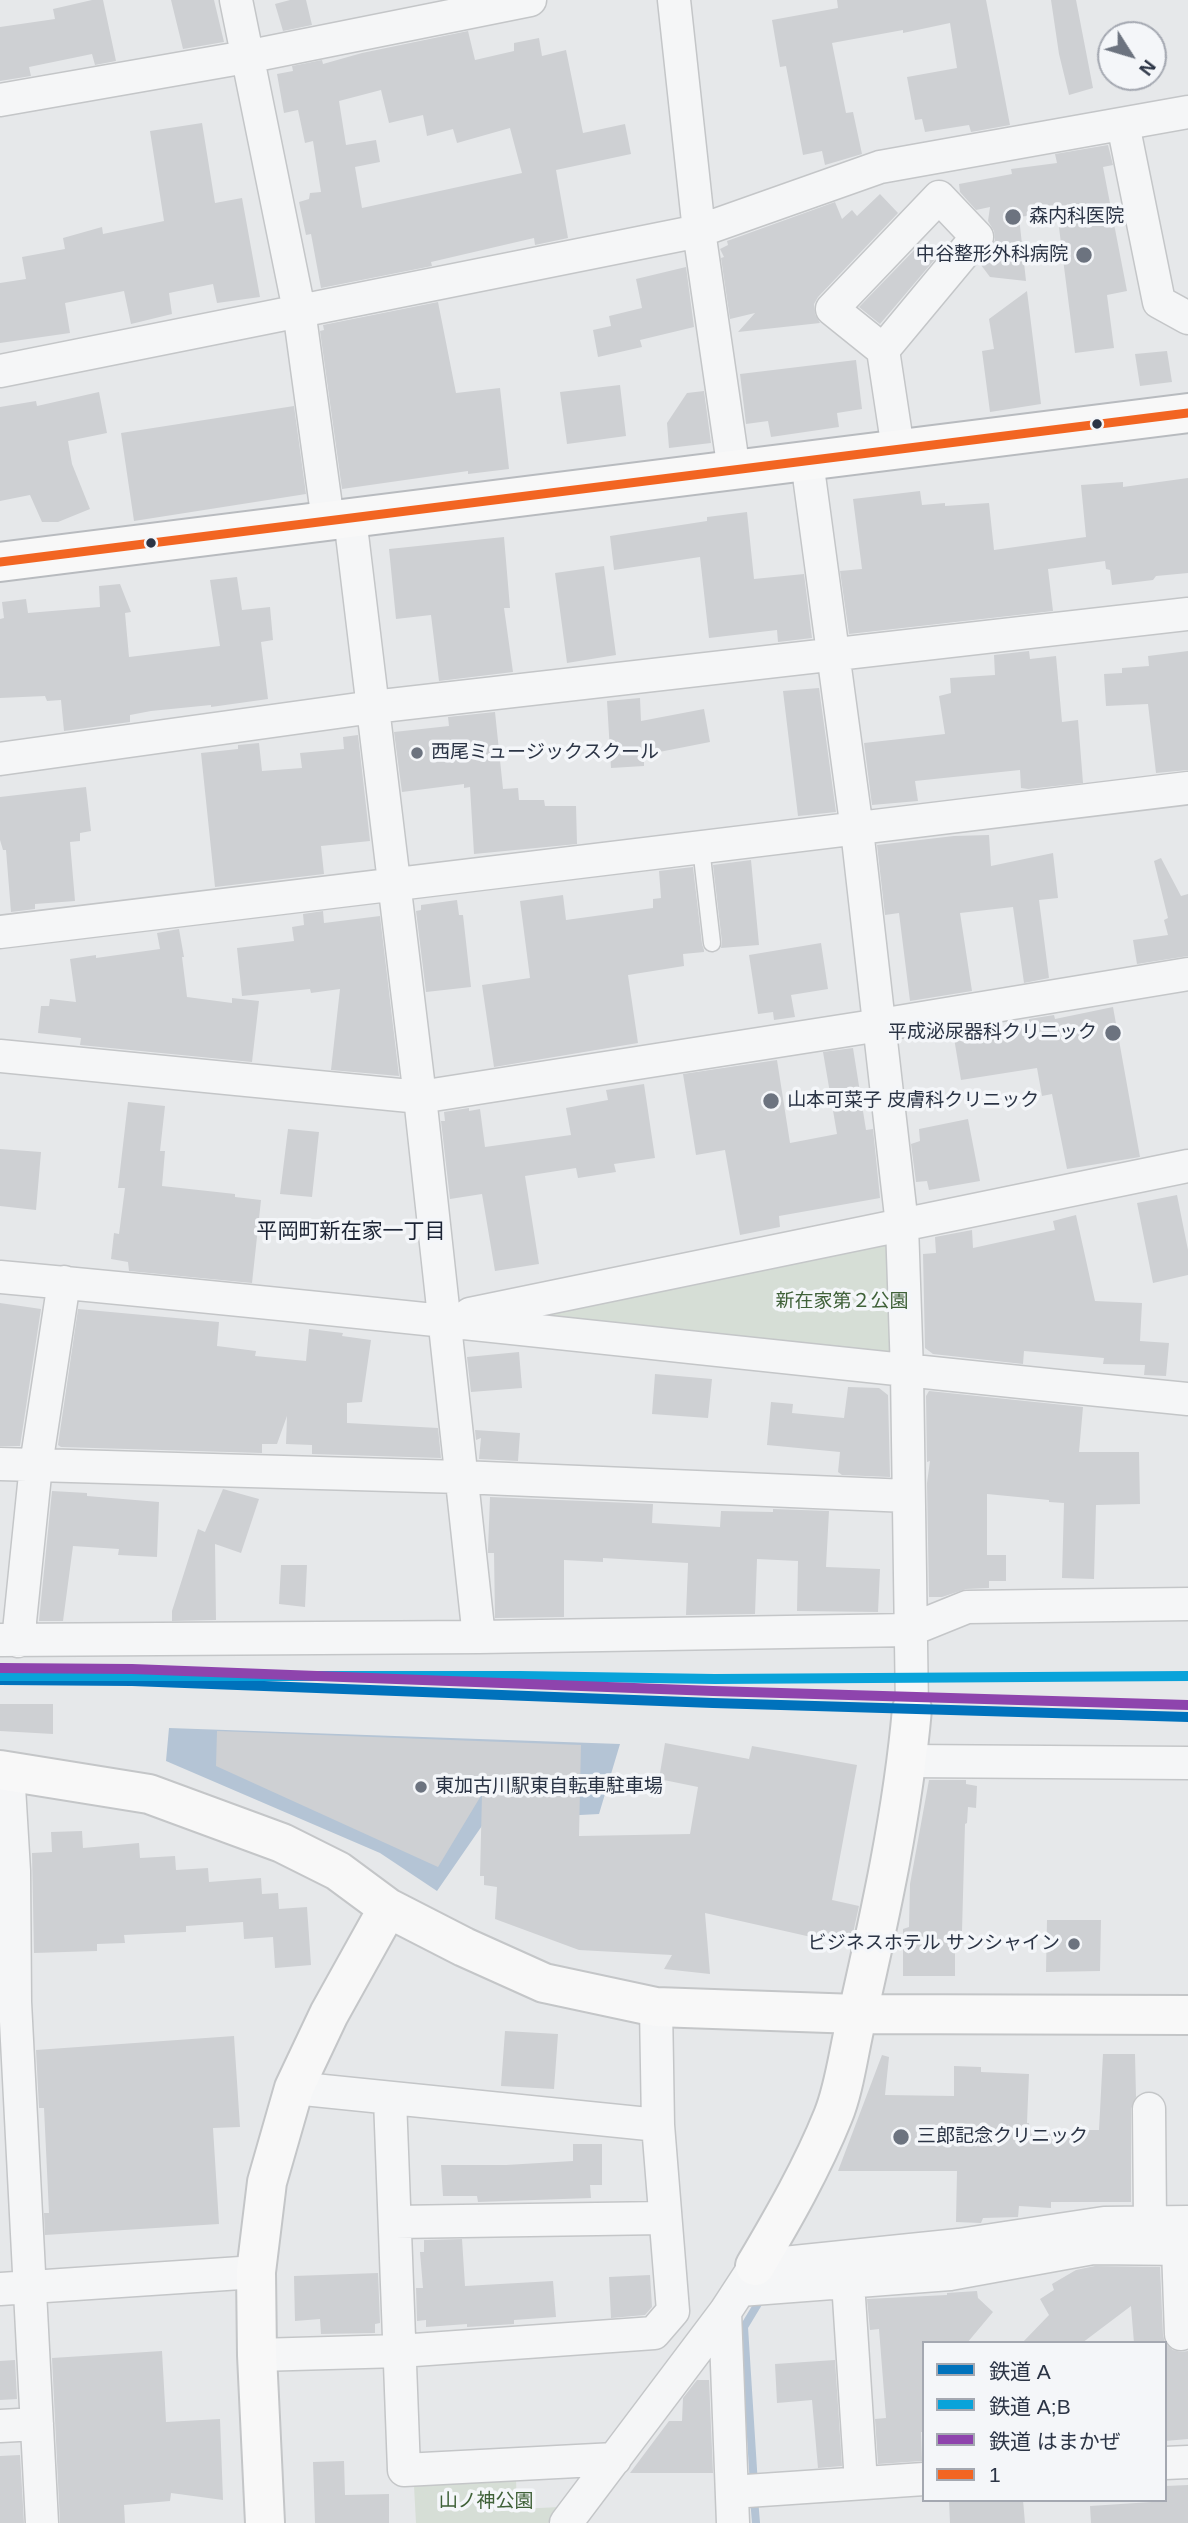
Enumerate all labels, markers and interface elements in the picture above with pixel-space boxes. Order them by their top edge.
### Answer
north arrow [1097,21,1167,91]
text: N [1135,56,1160,80]
place label: 森内科医院 [1029,206,1124,228]
marker: 森内科医院 [1003,207,1023,227]
place label: 中谷整形外科病院 [916,244,1068,266]
marker: 中谷整形外科病院 [1074,245,1094,265]
unlabelled marker [1090,417,1104,431]
unlabelled marker [144,536,158,550]
place label: 西尾ミュージックスクール [431,742,659,764]
marker: 西尾ミュージックスクール [409,745,425,761]
place label: 平成泌尿器科クリニック [888,1022,1097,1044]
marker: 平成泌尿器科クリニック [1103,1023,1123,1043]
place label: 山本可菜子 皮膚科クリニック [787,1090,1039,1112]
marker: 山本可菜子 皮膚科クリニック [761,1091,781,1111]
district label: 平岡町新在家一丁目 [257,1219,445,1245]
park label: 新在家第２公園 [776,1291,908,1313]
place label: 東加古川駅東自転車駐車場 [435,1776,663,1798]
marker: 東加古川駅東自転車駐車場 [413,1779,429,1795]
place label: ビジネスホテル サンシャイン [808,1933,1060,1955]
marker: ビジネスホテル サンシャイン [1066,1936,1082,1952]
place label: 三郎記念クリニック [917,2126,1088,2148]
marker: 三郎記念クリニック [891,2127,911,2147]
legend [922,2341,1167,2502]
text: 鉄道 A [989,2360,1051,2383]
text: 鉄道 A;B [989,2395,1071,2418]
text: 鉄道 はまかぜ [989,2430,1121,2453]
text: 1 [989,2463,1001,2486]
park label: 山ノ神公園 [439,2491,533,2513]

